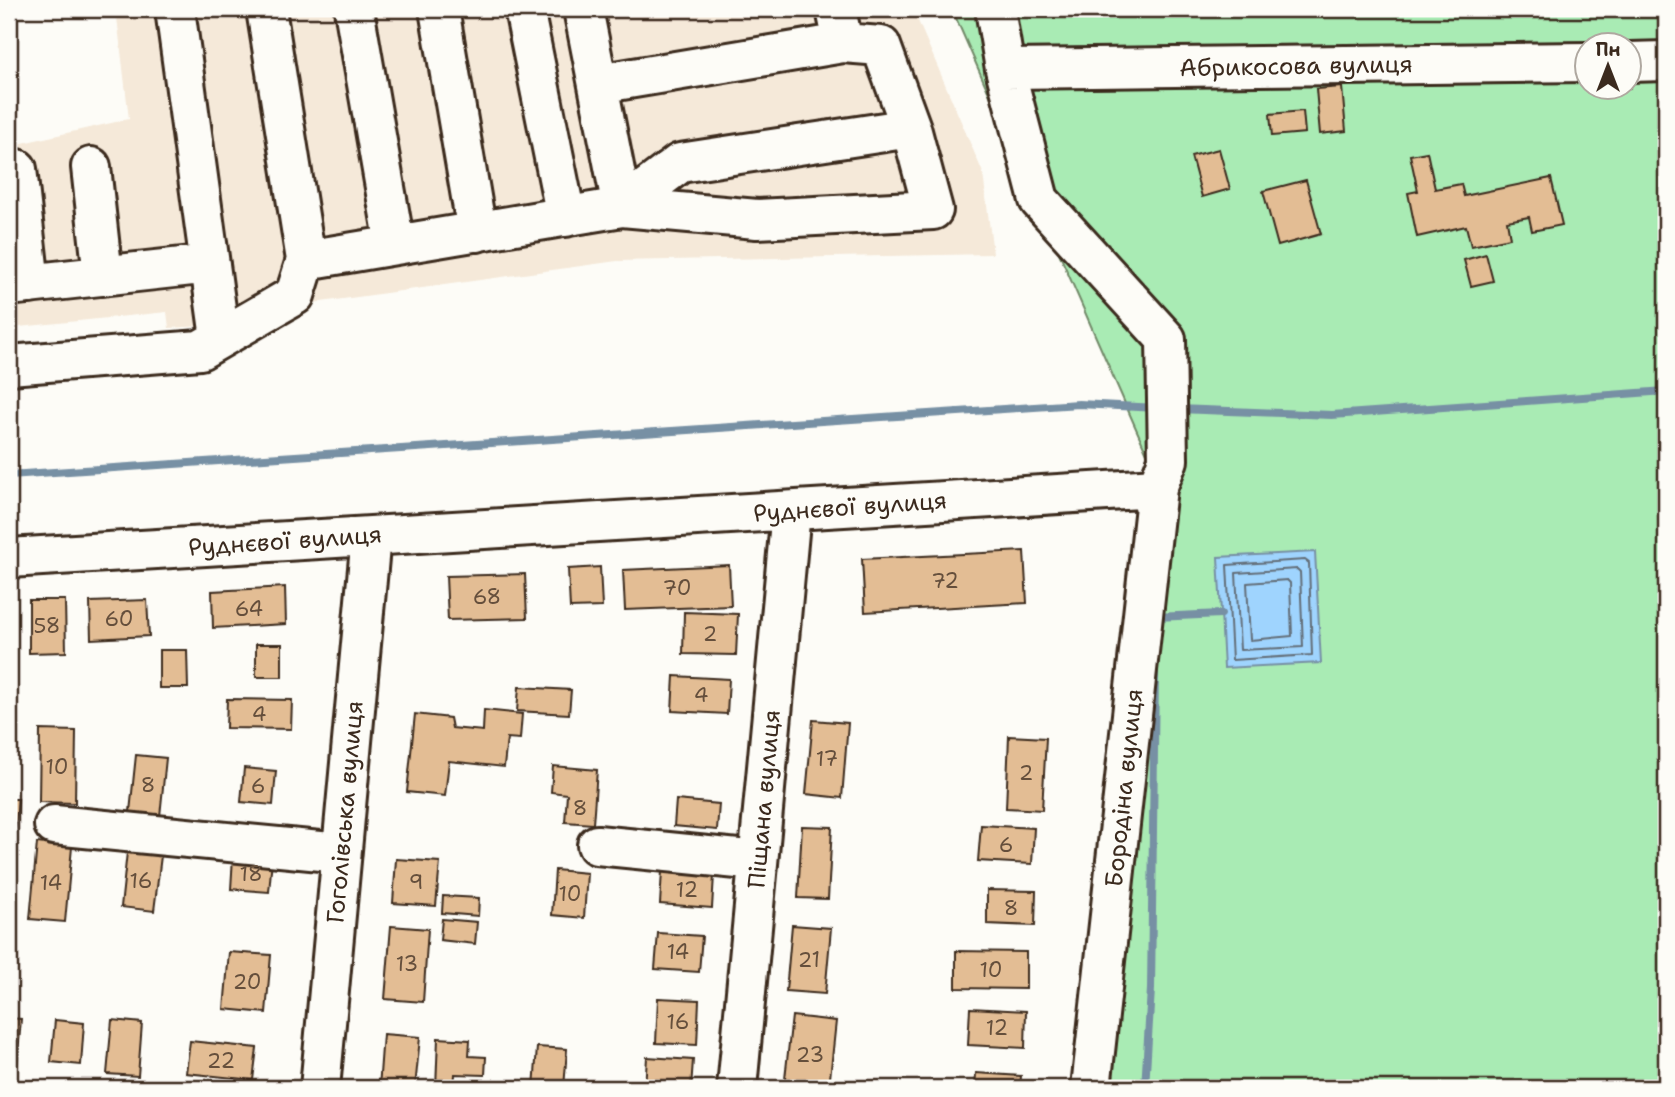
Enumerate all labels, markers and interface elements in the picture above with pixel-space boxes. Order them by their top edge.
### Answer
north arrow [1574,32,1644,102]
text: Пн [1595,37,1621,62]
street label: Абрикосова вулиця [1179,48,1413,84]
street label: Руднєвої вулиця [752,484,948,530]
street label: Руднєвої вулиця [187,518,383,564]
house number: 72 [931,567,959,595]
house number: 70 [663,574,691,602]
house number: 68 [473,583,501,611]
house number: 64 [235,595,263,623]
house number: 60 [105,605,133,633]
house number: 58 [33,612,61,640]
house number: 2 [703,620,717,648]
house number: 4 [694,681,708,709]
street label: Бородіна вулиця [1098,687,1150,889]
street label: Гоголівська вулиця [319,699,371,925]
house number: 4 [252,700,266,728]
street label: Піщана вулиця [740,708,788,890]
house number: 17 [816,745,838,773]
house number: 10 [46,753,68,781]
house number: 2 [1019,759,1033,787]
house number: 8 [141,771,155,799]
house number: 6 [251,772,265,800]
house number: 8 [573,794,587,822]
house number: 6 [999,831,1013,859]
house number: 18 [239,860,263,888]
house number: 16 [130,867,152,895]
house number: 9 [409,868,423,896]
house number: 14 [40,869,62,897]
house number: 12 [676,876,698,904]
house number: 10 [559,880,581,908]
house number: 8 [1004,894,1018,922]
house number: 14 [667,938,689,966]
house number: 21 [798,946,820,974]
house number: 13 [396,950,418,978]
house number: 10 [980,956,1002,984]
house number: 20 [233,968,261,996]
house number: 16 [667,1008,689,1036]
house number: 12 [986,1014,1008,1042]
house number: 23 [796,1041,824,1069]
house number: 22 [207,1047,235,1075]

